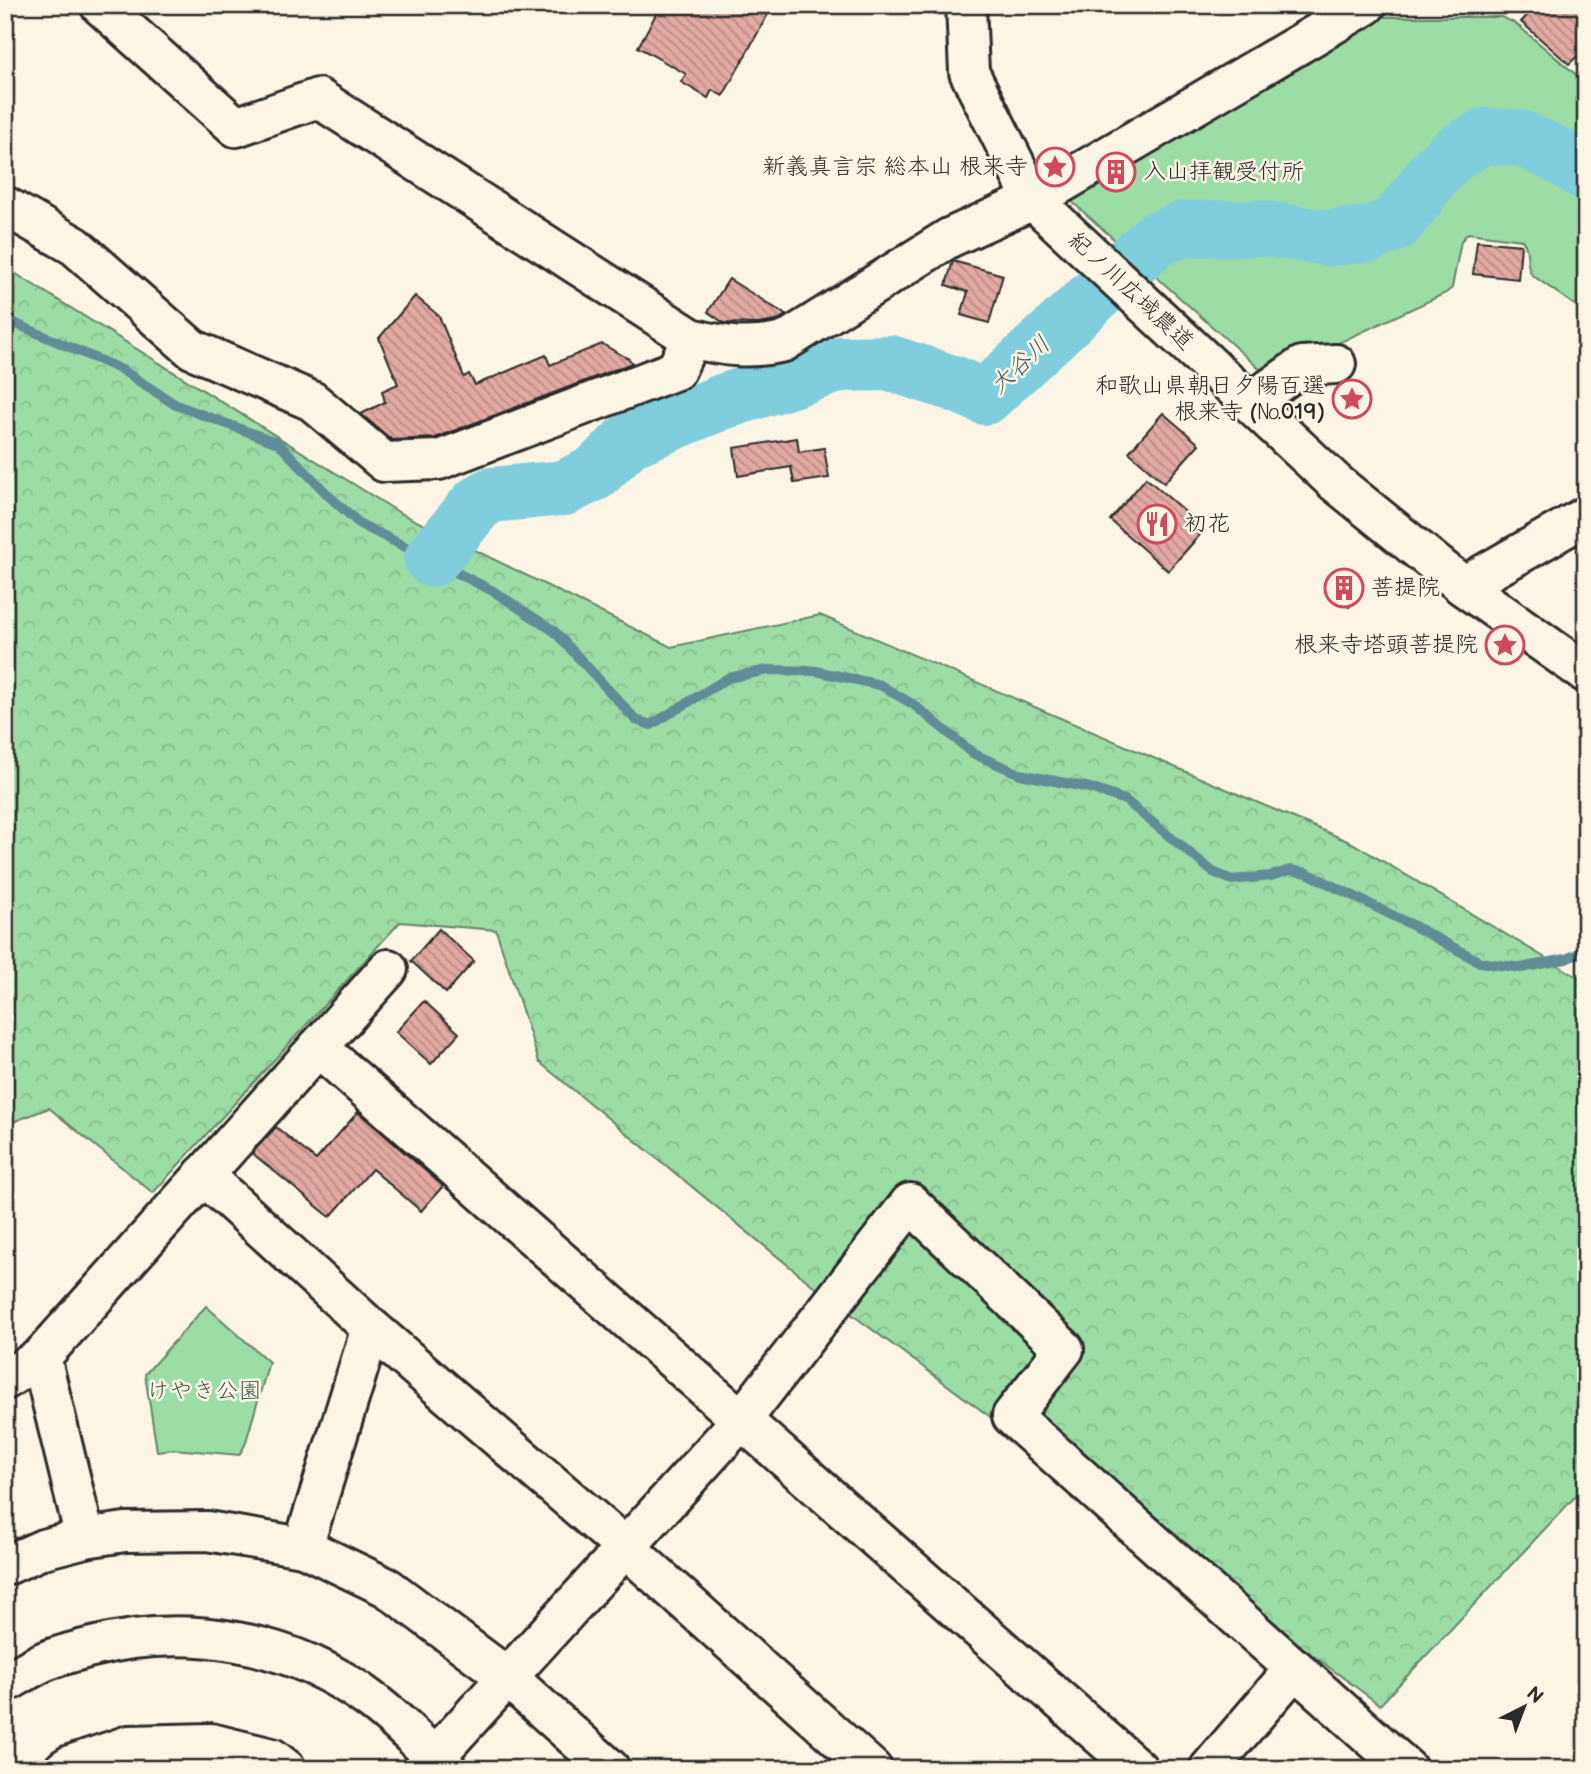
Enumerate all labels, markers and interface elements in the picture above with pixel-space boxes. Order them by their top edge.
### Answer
place icon: 新義真言宗 総本山 根来寺 [1034,146,1076,188]
building icon: 入山拝観受付所 [1095,151,1137,193]
place label: 新義真言宗 総本山 根来寺 [763,153,1028,181]
place label: 入山拝観受付所 [1143,158,1304,186]
street label: 紀ノ川広域農道 [1063,226,1199,356]
water label: 大谷川 [984,330,1056,400]
place label: 和歌山県朝日夕陽百選 根来寺 (№019) [1095,372,1325,426]
place icon: 和歌山県朝日夕陽百選 根来寺 (№019) [1331,378,1373,420]
restaurant icon: 初花 [1136,503,1178,545]
place label: 初花 [1184,510,1230,538]
building icon: 菩提院 [1323,567,1365,609]
place label: 菩提院 [1371,574,1440,602]
place icon: 根来寺塔頭菩提院 [1484,624,1526,666]
place label: 根来寺塔頭菩提院 [1294,631,1478,659]
park label: けやき公園 [147,1377,262,1405]
north arrow [1490,1672,1560,1742]
text: N [1521,1682,1547,1709]

